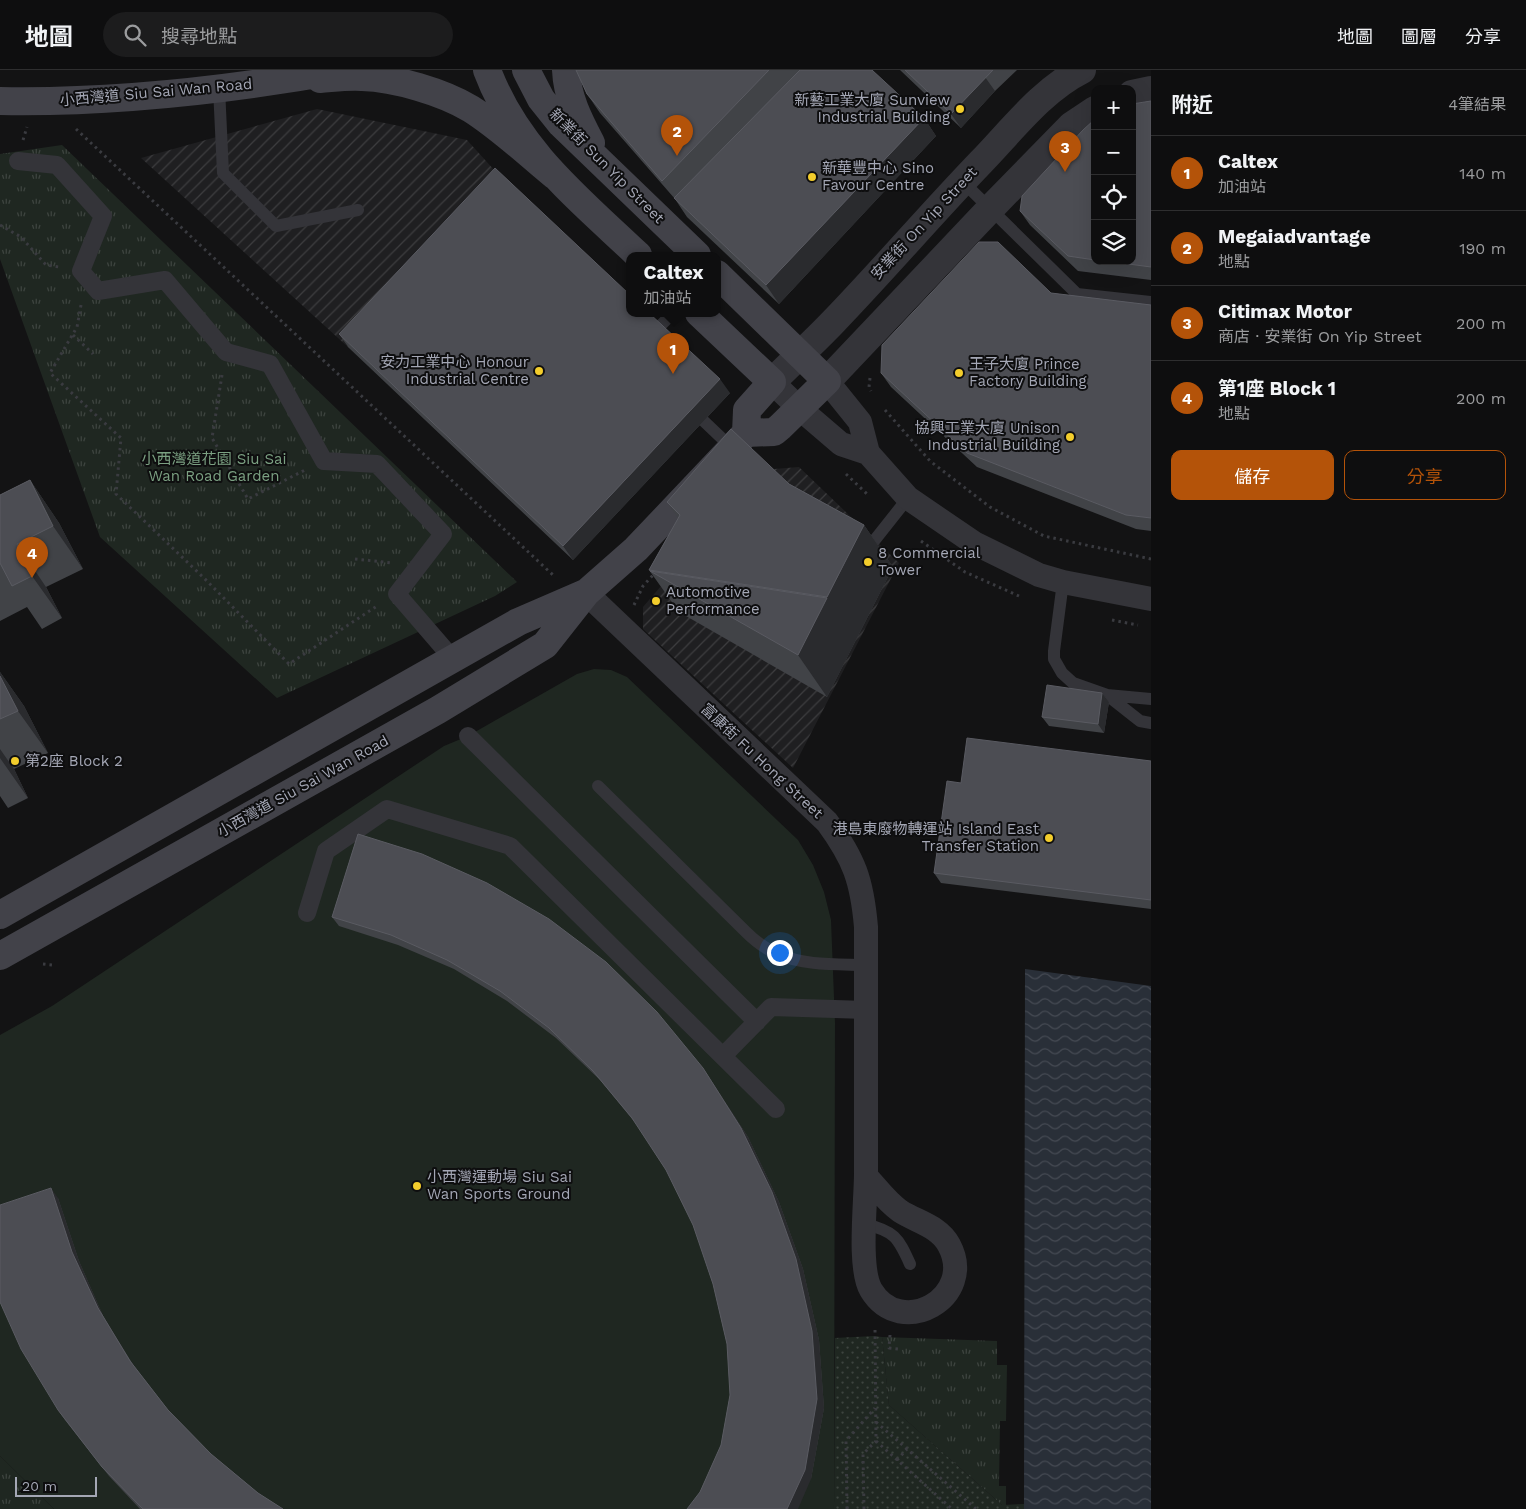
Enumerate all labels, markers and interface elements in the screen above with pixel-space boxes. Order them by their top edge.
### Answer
search box [103,12,453,57]
icon: search [121,21,149,49]
text: 地圖 [25,23,73,51]
text: 搜尋地點 [161,25,237,48]
text: 地圖 [1337,26,1373,47]
text: 圖層 [1401,26,1437,47]
text: 分享 [1465,26,1501,47]
street label: 小西灣道 Siu Sai Wan Road [59,75,253,109]
map controls [1091,85,1136,265]
button: + [1091,85,1136,130]
place label: 新藝工業大廈 Sunview Industrial Building [794,91,950,126]
text: 附近 [1171,92,1213,117]
text: 4筆結果 [1448,95,1506,114]
marker: 新藝工業大廈 Sunview Industrial Building [954,103,966,115]
street label: 新業街 Sun Yip Street [546,105,669,228]
pin: 2 [661,115,693,156]
button: − [1091,130,1136,175]
pin: 3 [1049,131,1081,172]
text: Caltex [1218,150,1278,173]
place label: 新華豐中心 Sino Favour Centre [822,159,934,194]
street label: 安業街 On Yip Street [867,162,981,283]
text: 1 [1184,164,1190,183]
text: 140 m [1459,164,1506,183]
marker: 新華豐中心 Sino Favour Centre [806,171,818,183]
button: locate [1091,175,1136,220]
text: 加油站 [1218,177,1266,196]
button: layers [1091,220,1136,265]
text: Megaiadvantage [1218,225,1371,248]
text: 2 [1182,239,1192,258]
text: 190 m [1459,239,1506,258]
popup [626,252,721,317]
text: 地點 [1218,252,1250,271]
text: Caltex [644,261,703,284]
text: 加油站 [644,288,692,307]
text: Citimax Motor [1218,300,1352,323]
text: 3 [1182,314,1192,333]
text: 200 m [1456,314,1506,333]
text: 商店 · 安業街 On Yip Street [1218,327,1422,346]
pin: 1 [657,333,689,374]
place label: 安力工業中心 Honour Industrial Centre [380,353,529,388]
place label: 王子大廈 Prince Factory Building [969,355,1086,390]
marker: 安力工業中心 Honour Industrial Centre [533,365,545,377]
marker: 王子大廈 Prince Factory Building [953,367,965,379]
text: 第1座 Block 1 [1218,377,1336,400]
text: 4 [1182,389,1192,408]
text: 200 m [1456,389,1506,408]
text: 地點 [1218,404,1250,423]
place label: 協興工業大廈 Unison Industrial Building [915,419,1060,454]
marker: 協興工業大廈 Unison Industrial Building [1064,431,1076,443]
park label: 小西灣道花園 Siu Sai Wan Road Garden [142,450,286,485]
button: 儲存 [1171,450,1334,500]
button: 分享 [1344,450,1506,500]
pin: 4 [16,537,48,578]
place label: 8 Commercial Tower [878,544,981,579]
marker: 8 Commercial Tower [862,556,874,568]
place label: Automotive Performance [666,583,760,618]
marker: Automotive Performance [650,595,662,607]
street label: 富康街 Fu Hong Street [697,700,827,823]
street label: 小西灣道 Siu Sai Wan Road [214,731,392,841]
place label: 第2座 Block 2 [25,752,123,770]
marker: 第2座 Block 2 [9,755,21,767]
place label: 港島東廢物轉運站 Island East Transfer Station [833,820,1040,855]
marker: 港島東廢物轉運站 Island East Transfer Station [1043,832,1055,844]
your location [767,940,793,966]
place label: 小西灣運動場 Siu Sai Wan Sports Ground [427,1168,572,1203]
marker: 小西灣運動場 Siu Sai Wan Sports Ground [411,1180,423,1192]
scale bar [15,1474,98,1497]
text: 20 m [22,1478,57,1494]

